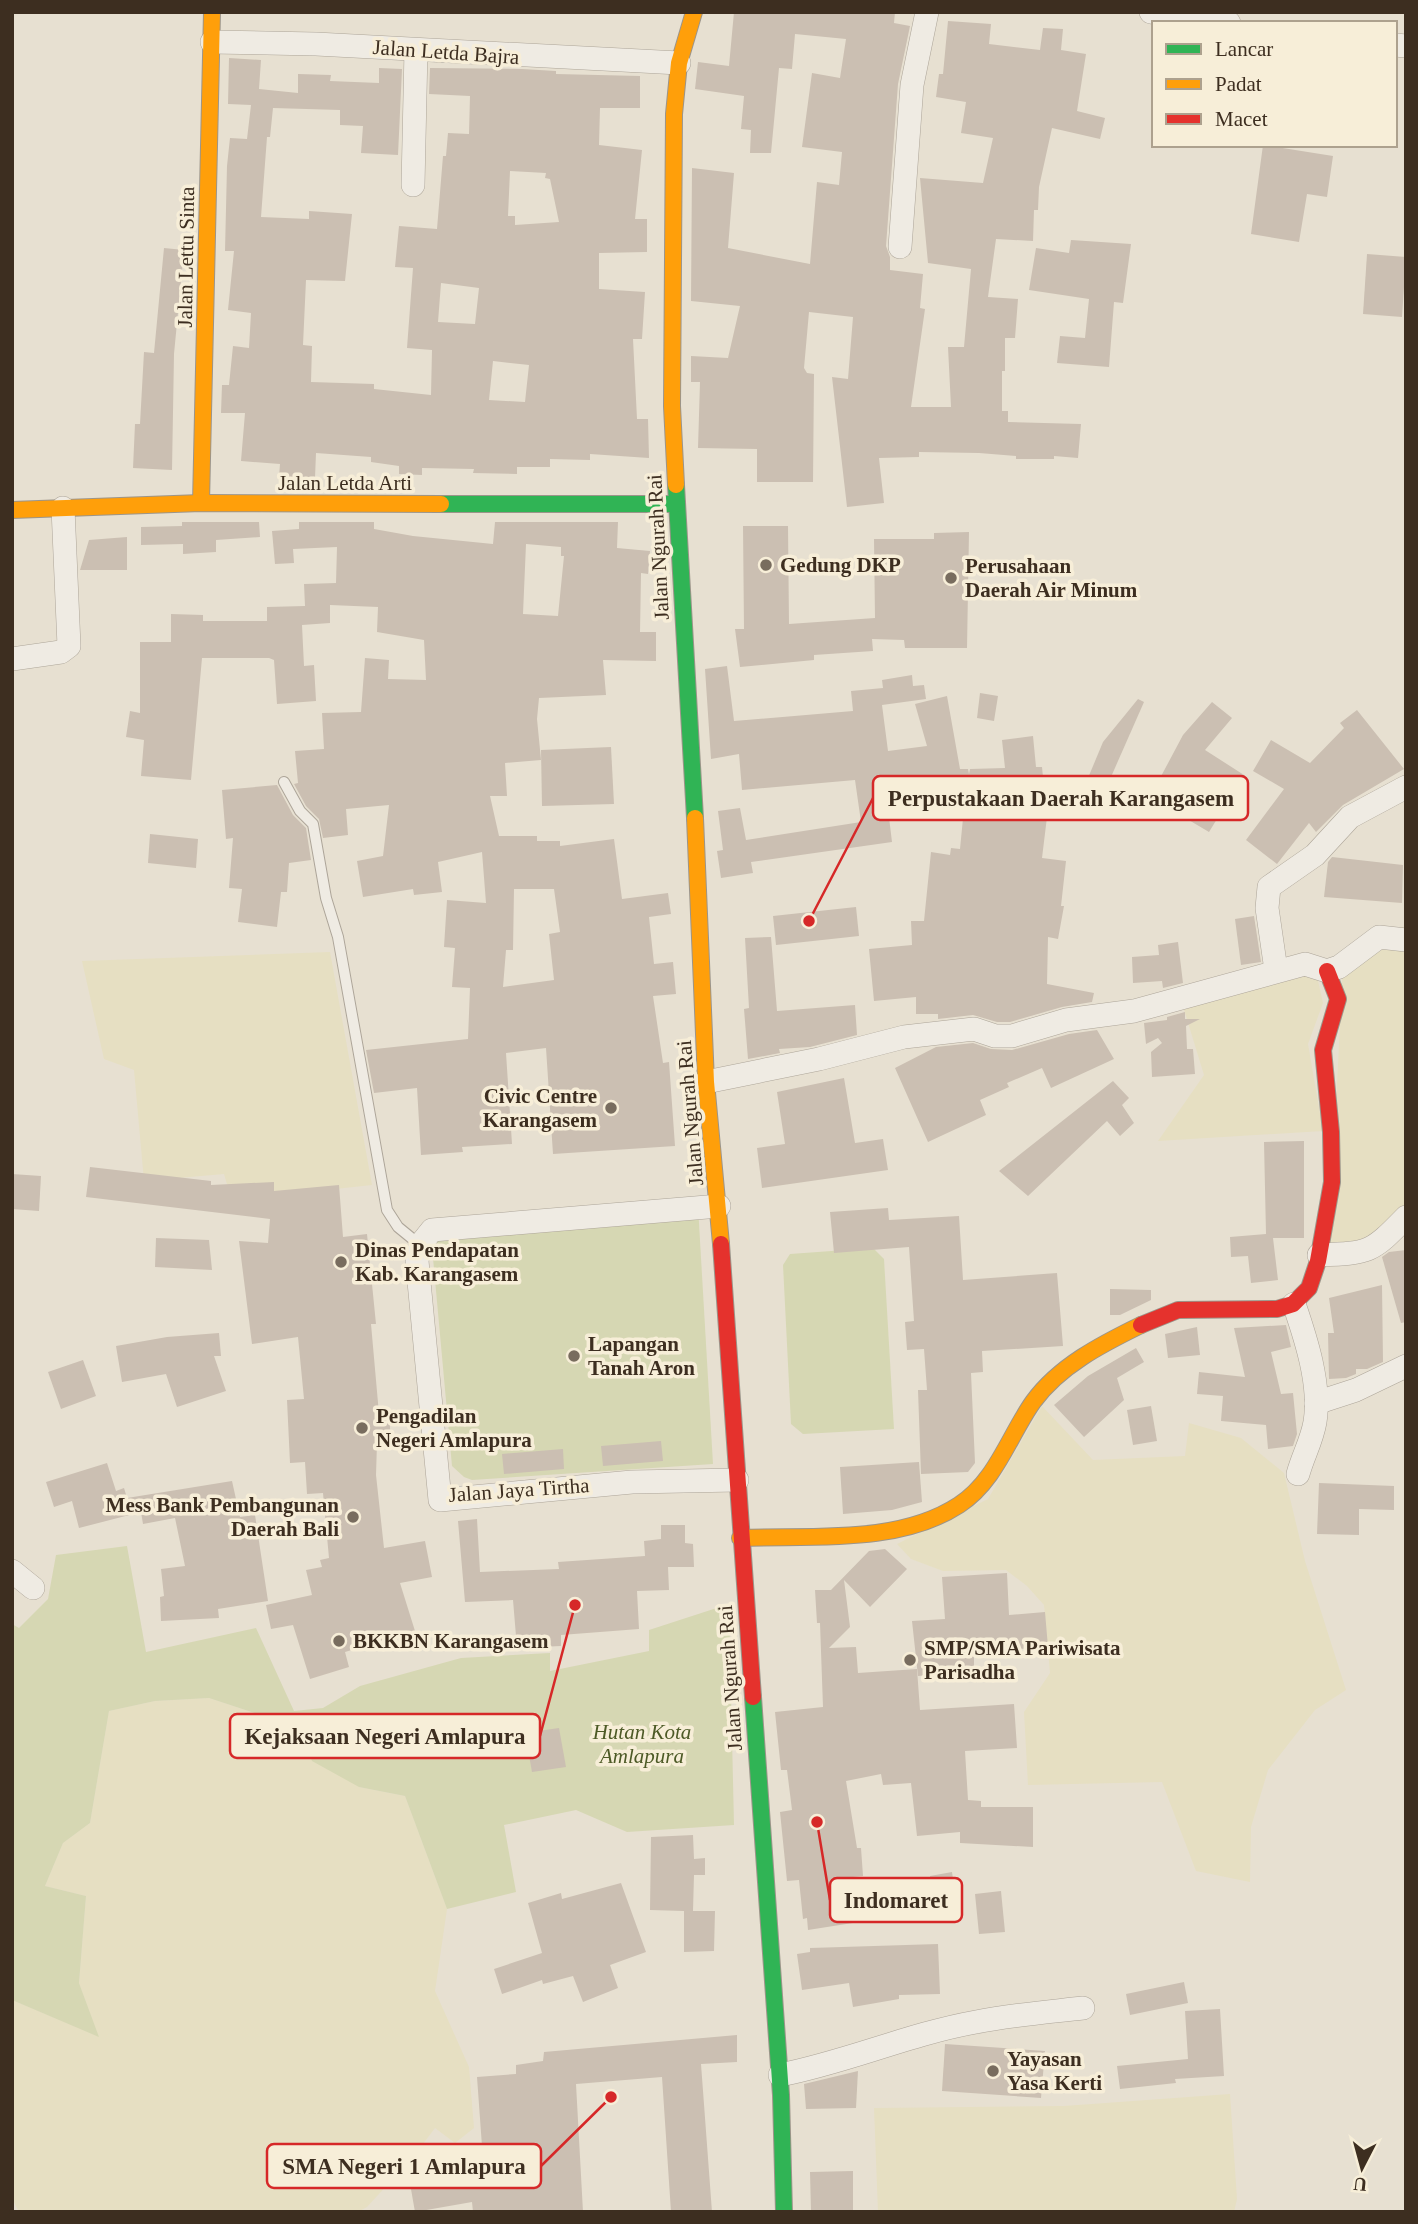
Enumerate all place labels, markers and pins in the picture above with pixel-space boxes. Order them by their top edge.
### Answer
place label: Gedung DKP [780,553,901,577]
place label: Perusahaan Daerah Air Minum [965,554,1138,602]
marker: Gedung DKP [758,557,774,573]
marker: Perusahaan Daerah Air Minum [943,570,959,586]
callout: Perpustakaan Daerah Karangasem [873,776,1248,820]
place label: Civic Centre Karangasem [483,1084,597,1132]
marker: Civic Centre Karangasem [603,1100,619,1116]
place label: Dinas Pendapatan Kab. Karangasem [355,1238,519,1286]
marker: Dinas Pendapatan Kab. Karangasem [333,1254,349,1270]
place label: Lapangan Tanah Aron [588,1332,695,1380]
marker: Lapangan Tanah Aron [566,1348,582,1364]
place label: Pengadilan Negeri Amlapura [376,1404,532,1452]
marker: Pengadilan Negeri Amlapura [354,1420,370,1436]
place label: Mess Bank Pembangunan Daerah Bali [106,1493,339,1541]
marker: Mess Bank Pembangunan Daerah Bali [345,1509,361,1525]
place label: BKKBN Karangasem [353,1629,549,1653]
marker: BKKBN Karangasem [331,1633,347,1649]
place label: SMP/SMA Pariwisata Parisadha [924,1636,1121,1684]
marker: SMP/SMA Pariwisata Parisadha [902,1652,918,1668]
callout: Kejaksaan Negeri Amlapura [230,1714,540,1758]
callout: Indomaret [830,1878,962,1922]
place label: Yayasan Yasa Kerti [1007,2047,1102,2095]
marker: Yayasan Yasa Kerti [985,2063,1001,2079]
callout: SMA Negeri 1 Amlapura [267,2144,541,2188]

